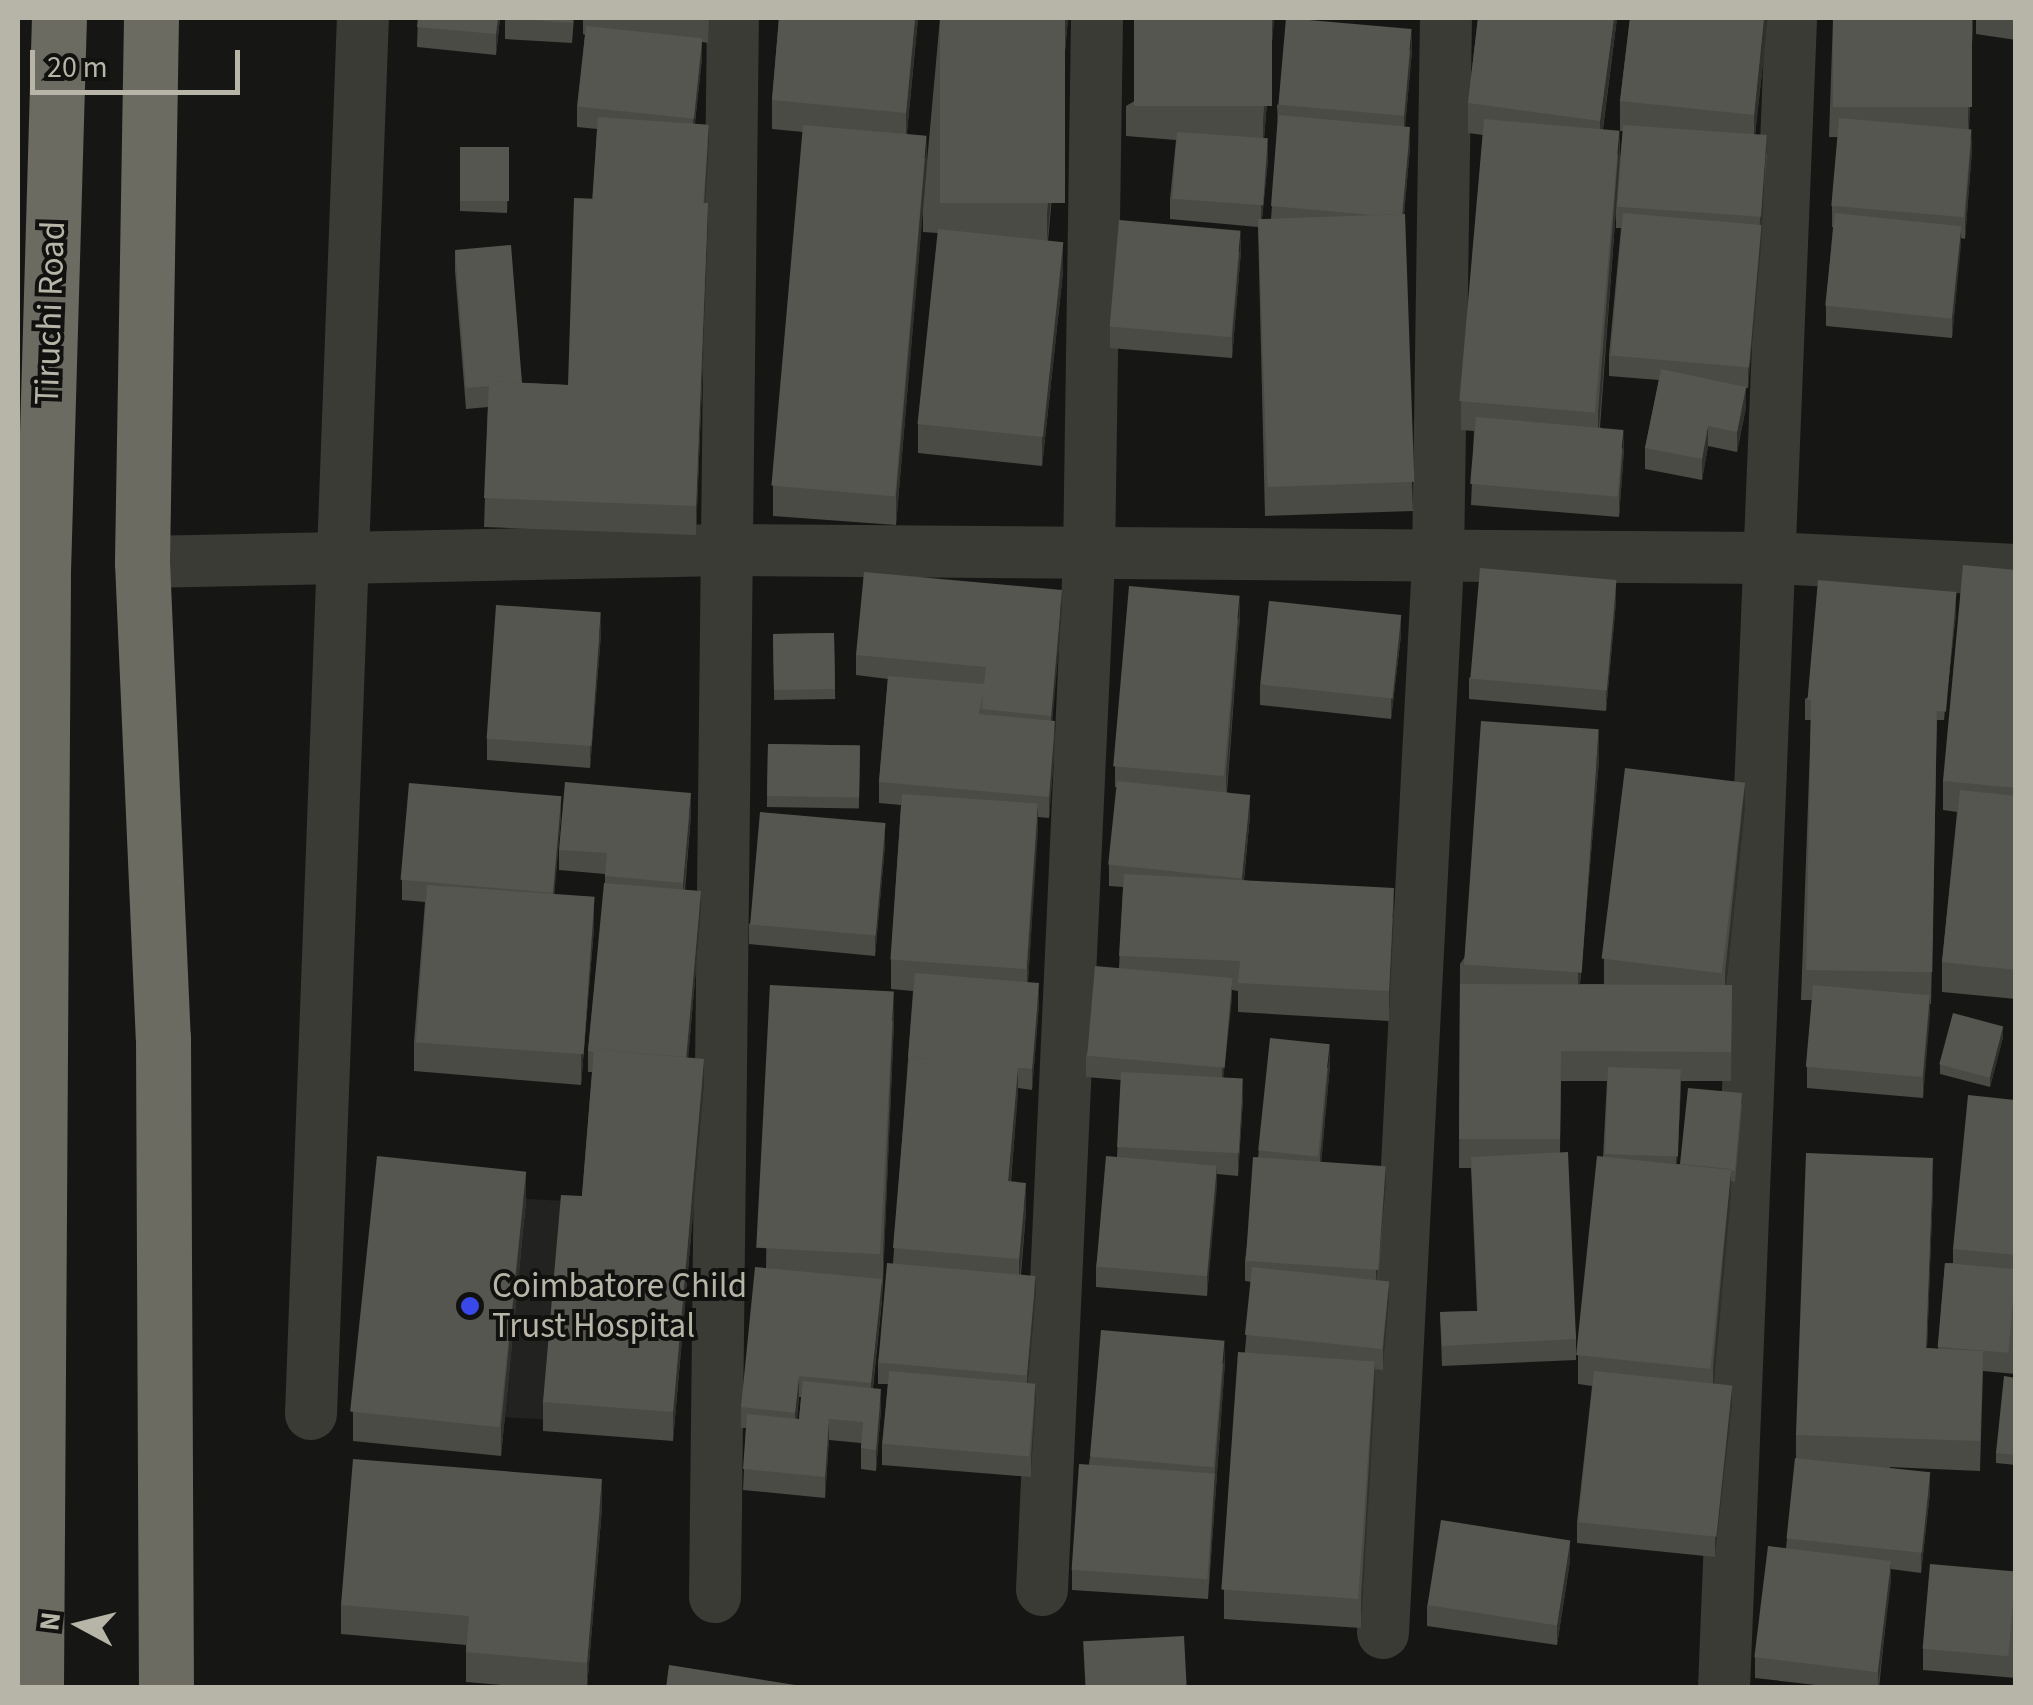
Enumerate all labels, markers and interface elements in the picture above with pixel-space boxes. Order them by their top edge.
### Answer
scale bar [35,30,245,92]
text: 20 m [47,46,108,89]
street label: Tiruchi Road [26,220,74,406]
place label: Coimbatore Child Trust Hospital [492,1265,747,1347]
marker: Coimbatore Child Trust Hospital [457,1293,483,1319]
north arrow [30,1575,130,1675]
text: N [29,1610,71,1633]

